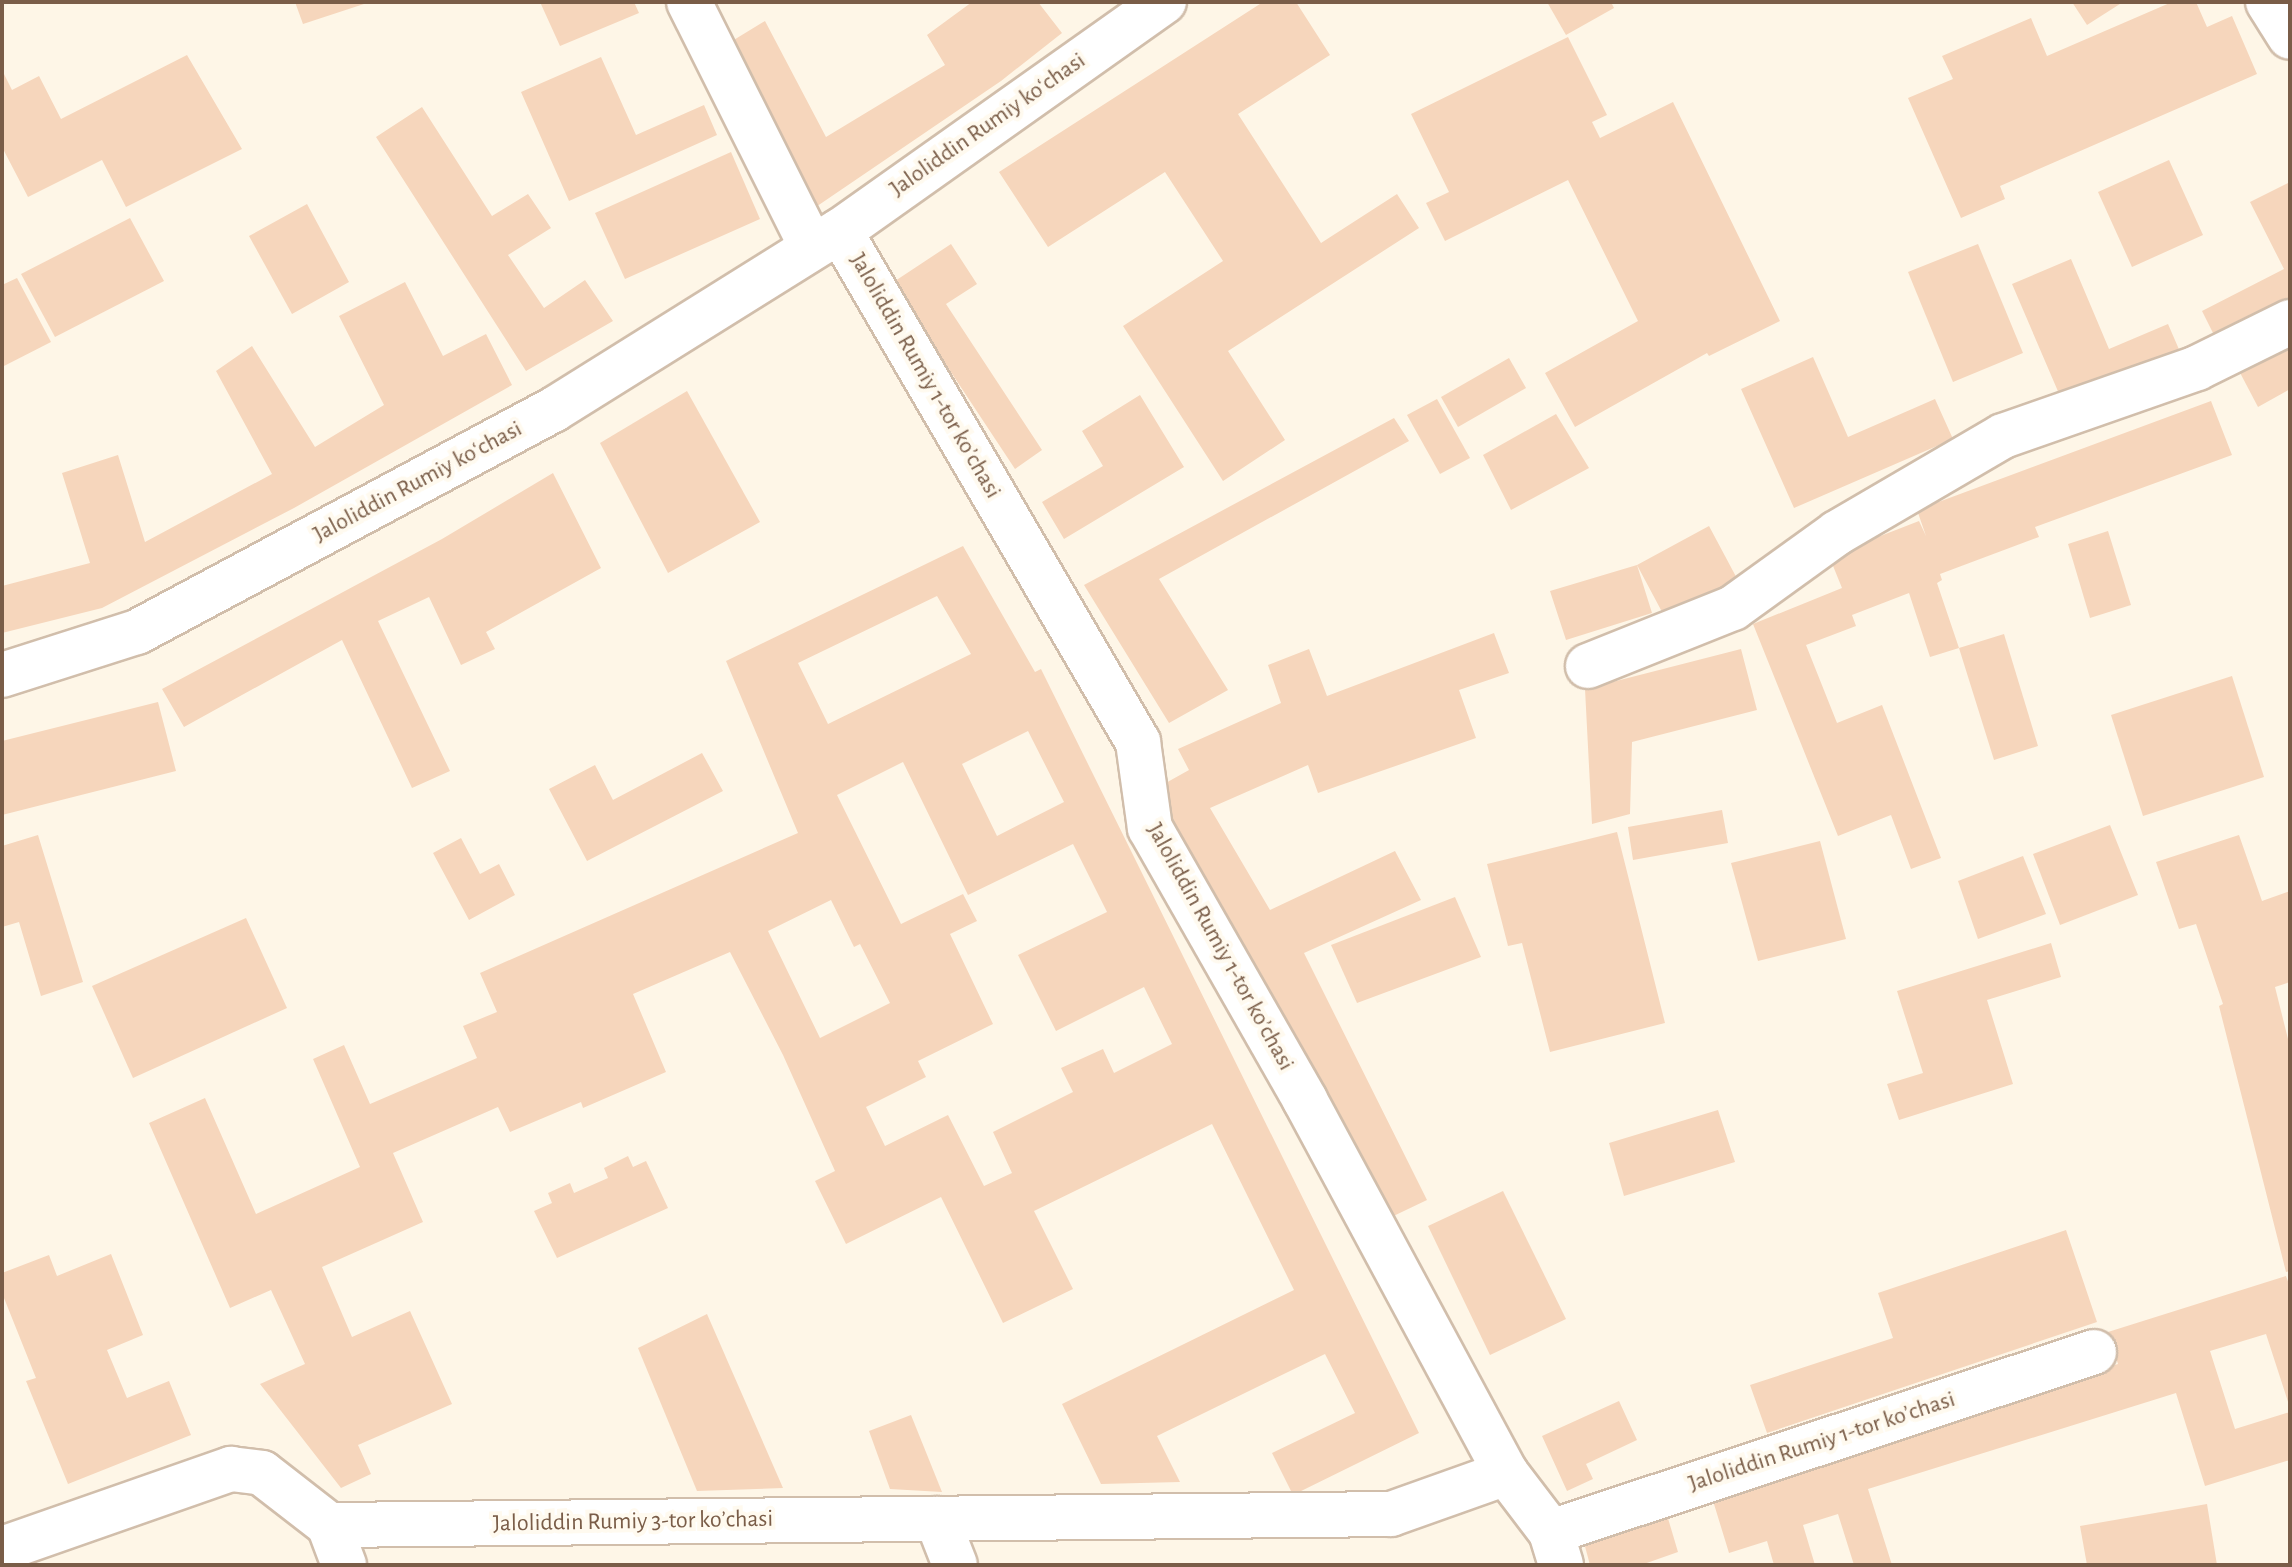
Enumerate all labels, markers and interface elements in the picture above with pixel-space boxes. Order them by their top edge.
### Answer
street label: Jaloliddin Rumiy koʻchasi [885,47,1091,203]
street label: Jaloliddin Rumiy 1-tor koʼchasi [843,248,1007,504]
street label: Jaloliddin Rumiy koʻchasi [309,415,527,549]
street label: Jaloliddin Rumiy 1-tor koʼchasi [1140,818,1300,1076]
street label: Jaloliddin Rumiy 1-tor koʼchasi [1685,1385,1959,1499]
street label: Jaloliddin Rumiy 3-tor koʼchasi [493,1505,773,1539]

